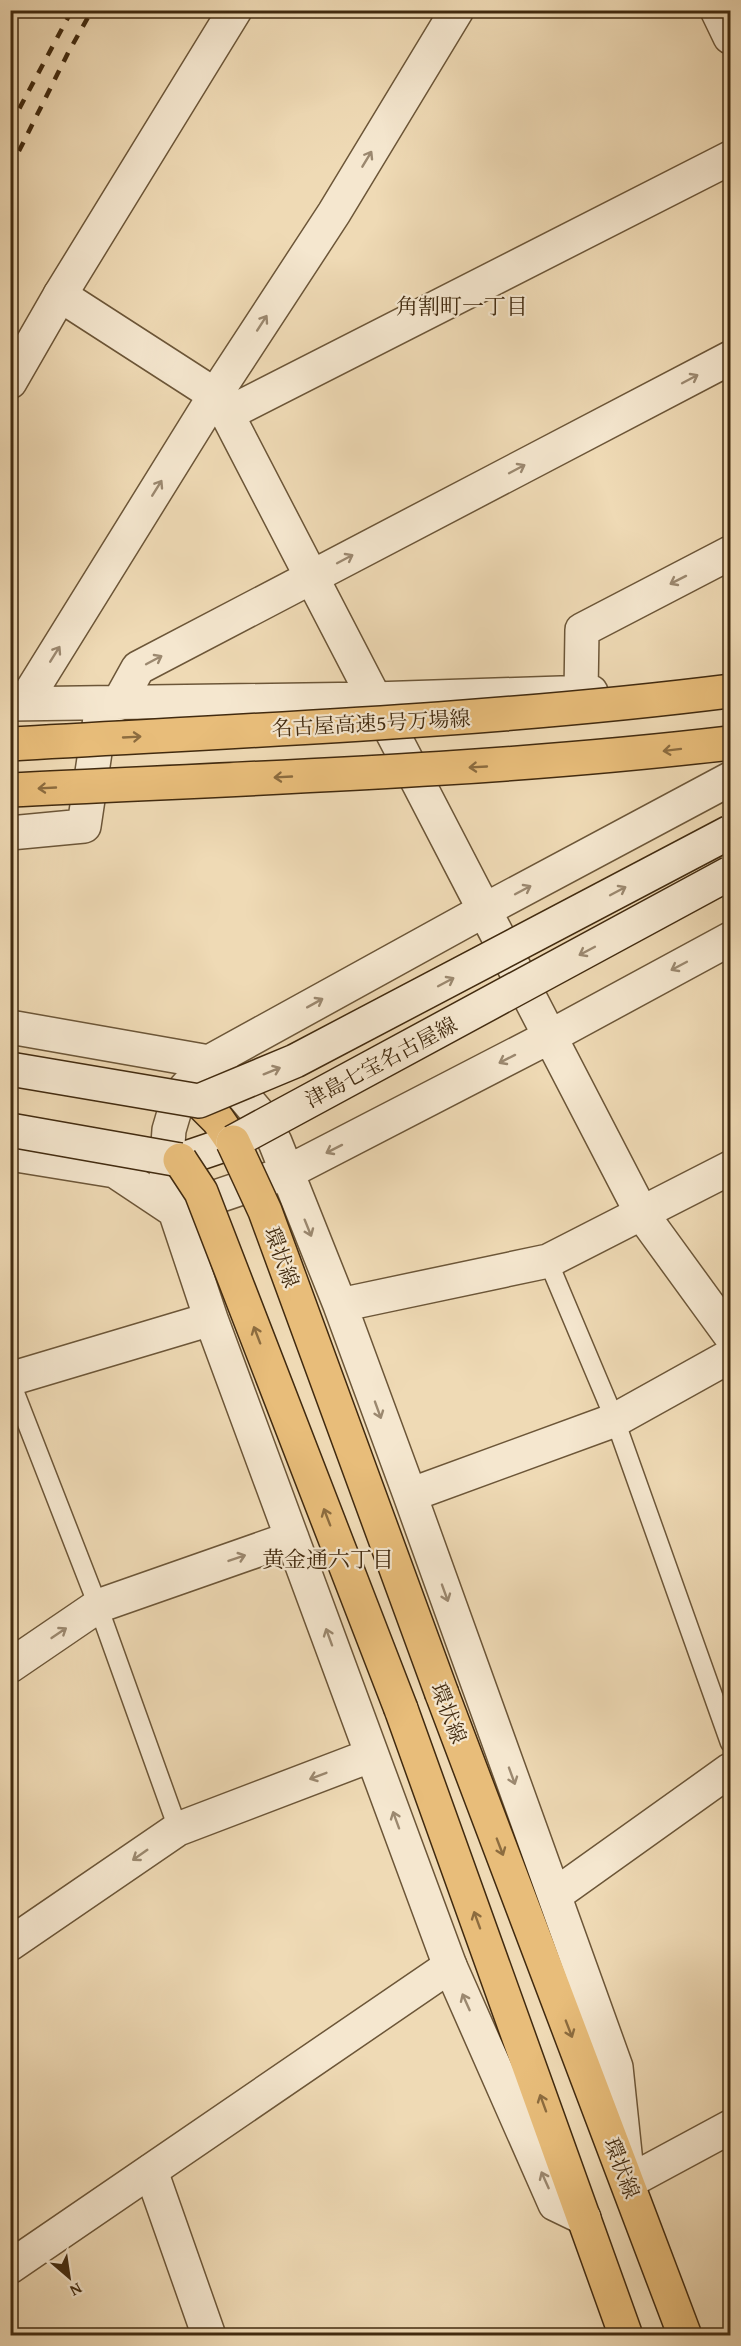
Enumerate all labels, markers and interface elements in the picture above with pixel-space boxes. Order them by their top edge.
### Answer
one-way arrow [361,151,373,168]
district label: 角割町一丁目 [396,290,528,322]
one-way arrow [256,315,268,332]
one-way arrow [681,373,699,384]
one-way arrow [508,463,526,474]
one-way arrow [152,480,164,497]
one-way arrow [335,553,353,564]
one-way arrow [670,575,688,586]
one-way arrow [48,645,61,662]
one-way arrow [144,654,162,665]
street label: 名古屋高速5号万場線 [271,702,471,744]
one-way arrow [121,731,141,742]
one-way arrow [663,745,683,756]
one-way arrow [469,761,489,772]
one-way arrow [274,771,294,782]
one-way arrow [37,783,57,794]
one-way arrow [514,884,532,895]
one-way arrow [609,885,627,896]
one-way arrow [578,946,596,957]
one-way arrow [671,960,688,972]
one-way arrow [437,976,454,988]
one-way arrow [306,997,323,1009]
street label: 津島七宝名古屋線 [300,1009,462,1115]
one-way arrow [499,1053,517,1065]
one-way arrow [263,1065,281,1076]
one-way arrow [325,1143,343,1155]
one-way arrow [303,1218,314,1236]
street label: 環状線 [257,1222,307,1292]
one-way arrow [251,1327,262,1345]
one-way arrow [374,1400,385,1418]
one-way arrow [321,1509,332,1527]
district label: 黄金通六丁目 [262,1543,394,1575]
one-way arrow [227,1551,246,1562]
one-way arrow [441,1583,452,1602]
one-way arrow [50,1627,66,1639]
one-way arrow [322,1628,333,1647]
street label: 環状線 [423,1678,475,1748]
one-way arrow [507,1766,518,1785]
one-way arrow [309,1771,327,1782]
one-way arrow [390,1811,401,1830]
one-way arrow [495,1837,506,1855]
one-way arrow [133,1849,149,1861]
one-way arrow [471,1911,482,1930]
one-way arrow [460,1993,471,2011]
one-way arrow [564,2019,575,2038]
one-way arrow [537,2094,548,2113]
street label: 環状線 [596,2133,648,2203]
one-way arrow [538,2172,550,2190]
north arrow [39,2247,99,2307]
text: N [66,2277,87,2303]

